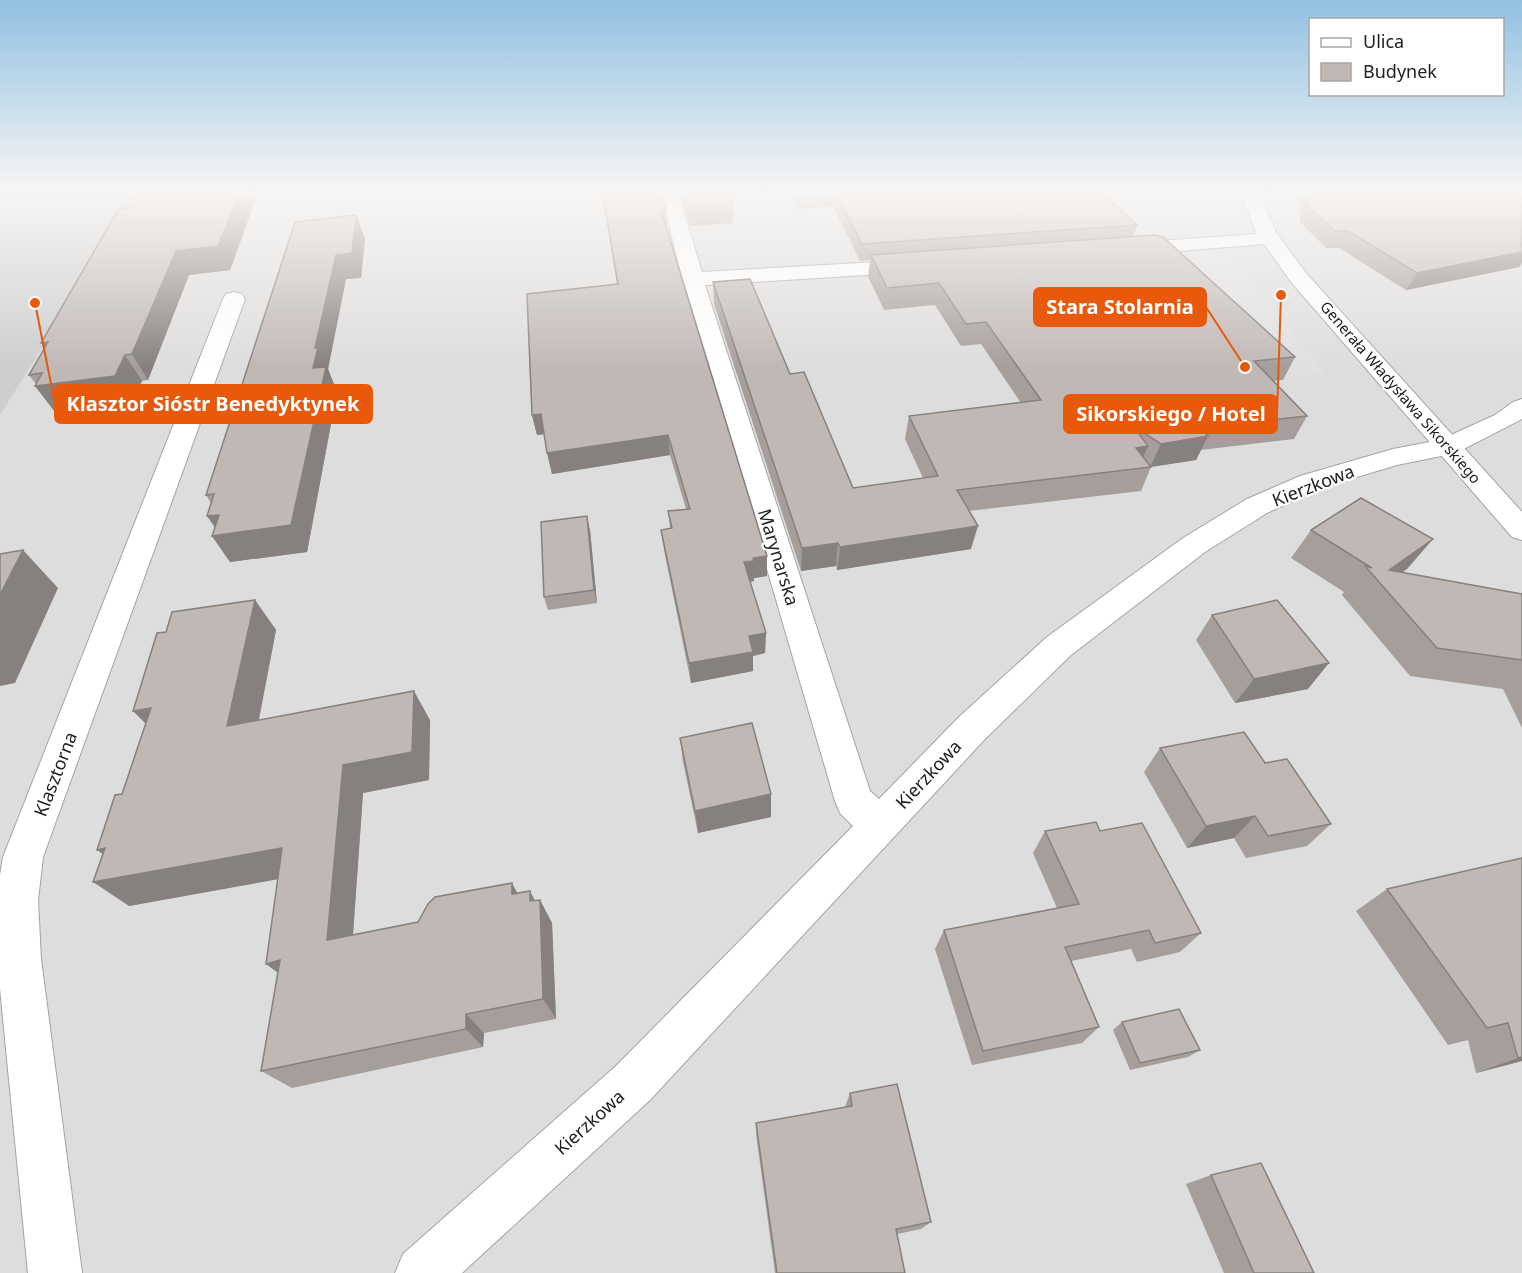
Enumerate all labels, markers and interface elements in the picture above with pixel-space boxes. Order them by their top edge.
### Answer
legend [1309,18,1504,96]
text: Ulica [1363,29,1404,53]
text: Budynek [1363,59,1437,83]
callout: Stara Stolarnia [1034,288,1206,326]
text: Stara Stolarnia [1046,293,1194,320]
street label: Generała Władysława Sikorskiego [1316,297,1486,487]
callout: Klasztor Sióstr Benedyktynek [55,385,372,423]
text: Klasztor Sióstr Benedyktynek [67,390,360,417]
callout: Sikorskiego / Hotel [1064,395,1277,433]
text: Sikorskiego / Hotel [1076,400,1266,427]
street label: Kierzkowa [1268,458,1358,512]
street label: Marynarska [753,506,805,608]
street label: Klasztorna [28,728,82,820]
street label: Kierzkowa [890,734,966,814]
street label: Kierzkowa [549,1084,629,1160]

